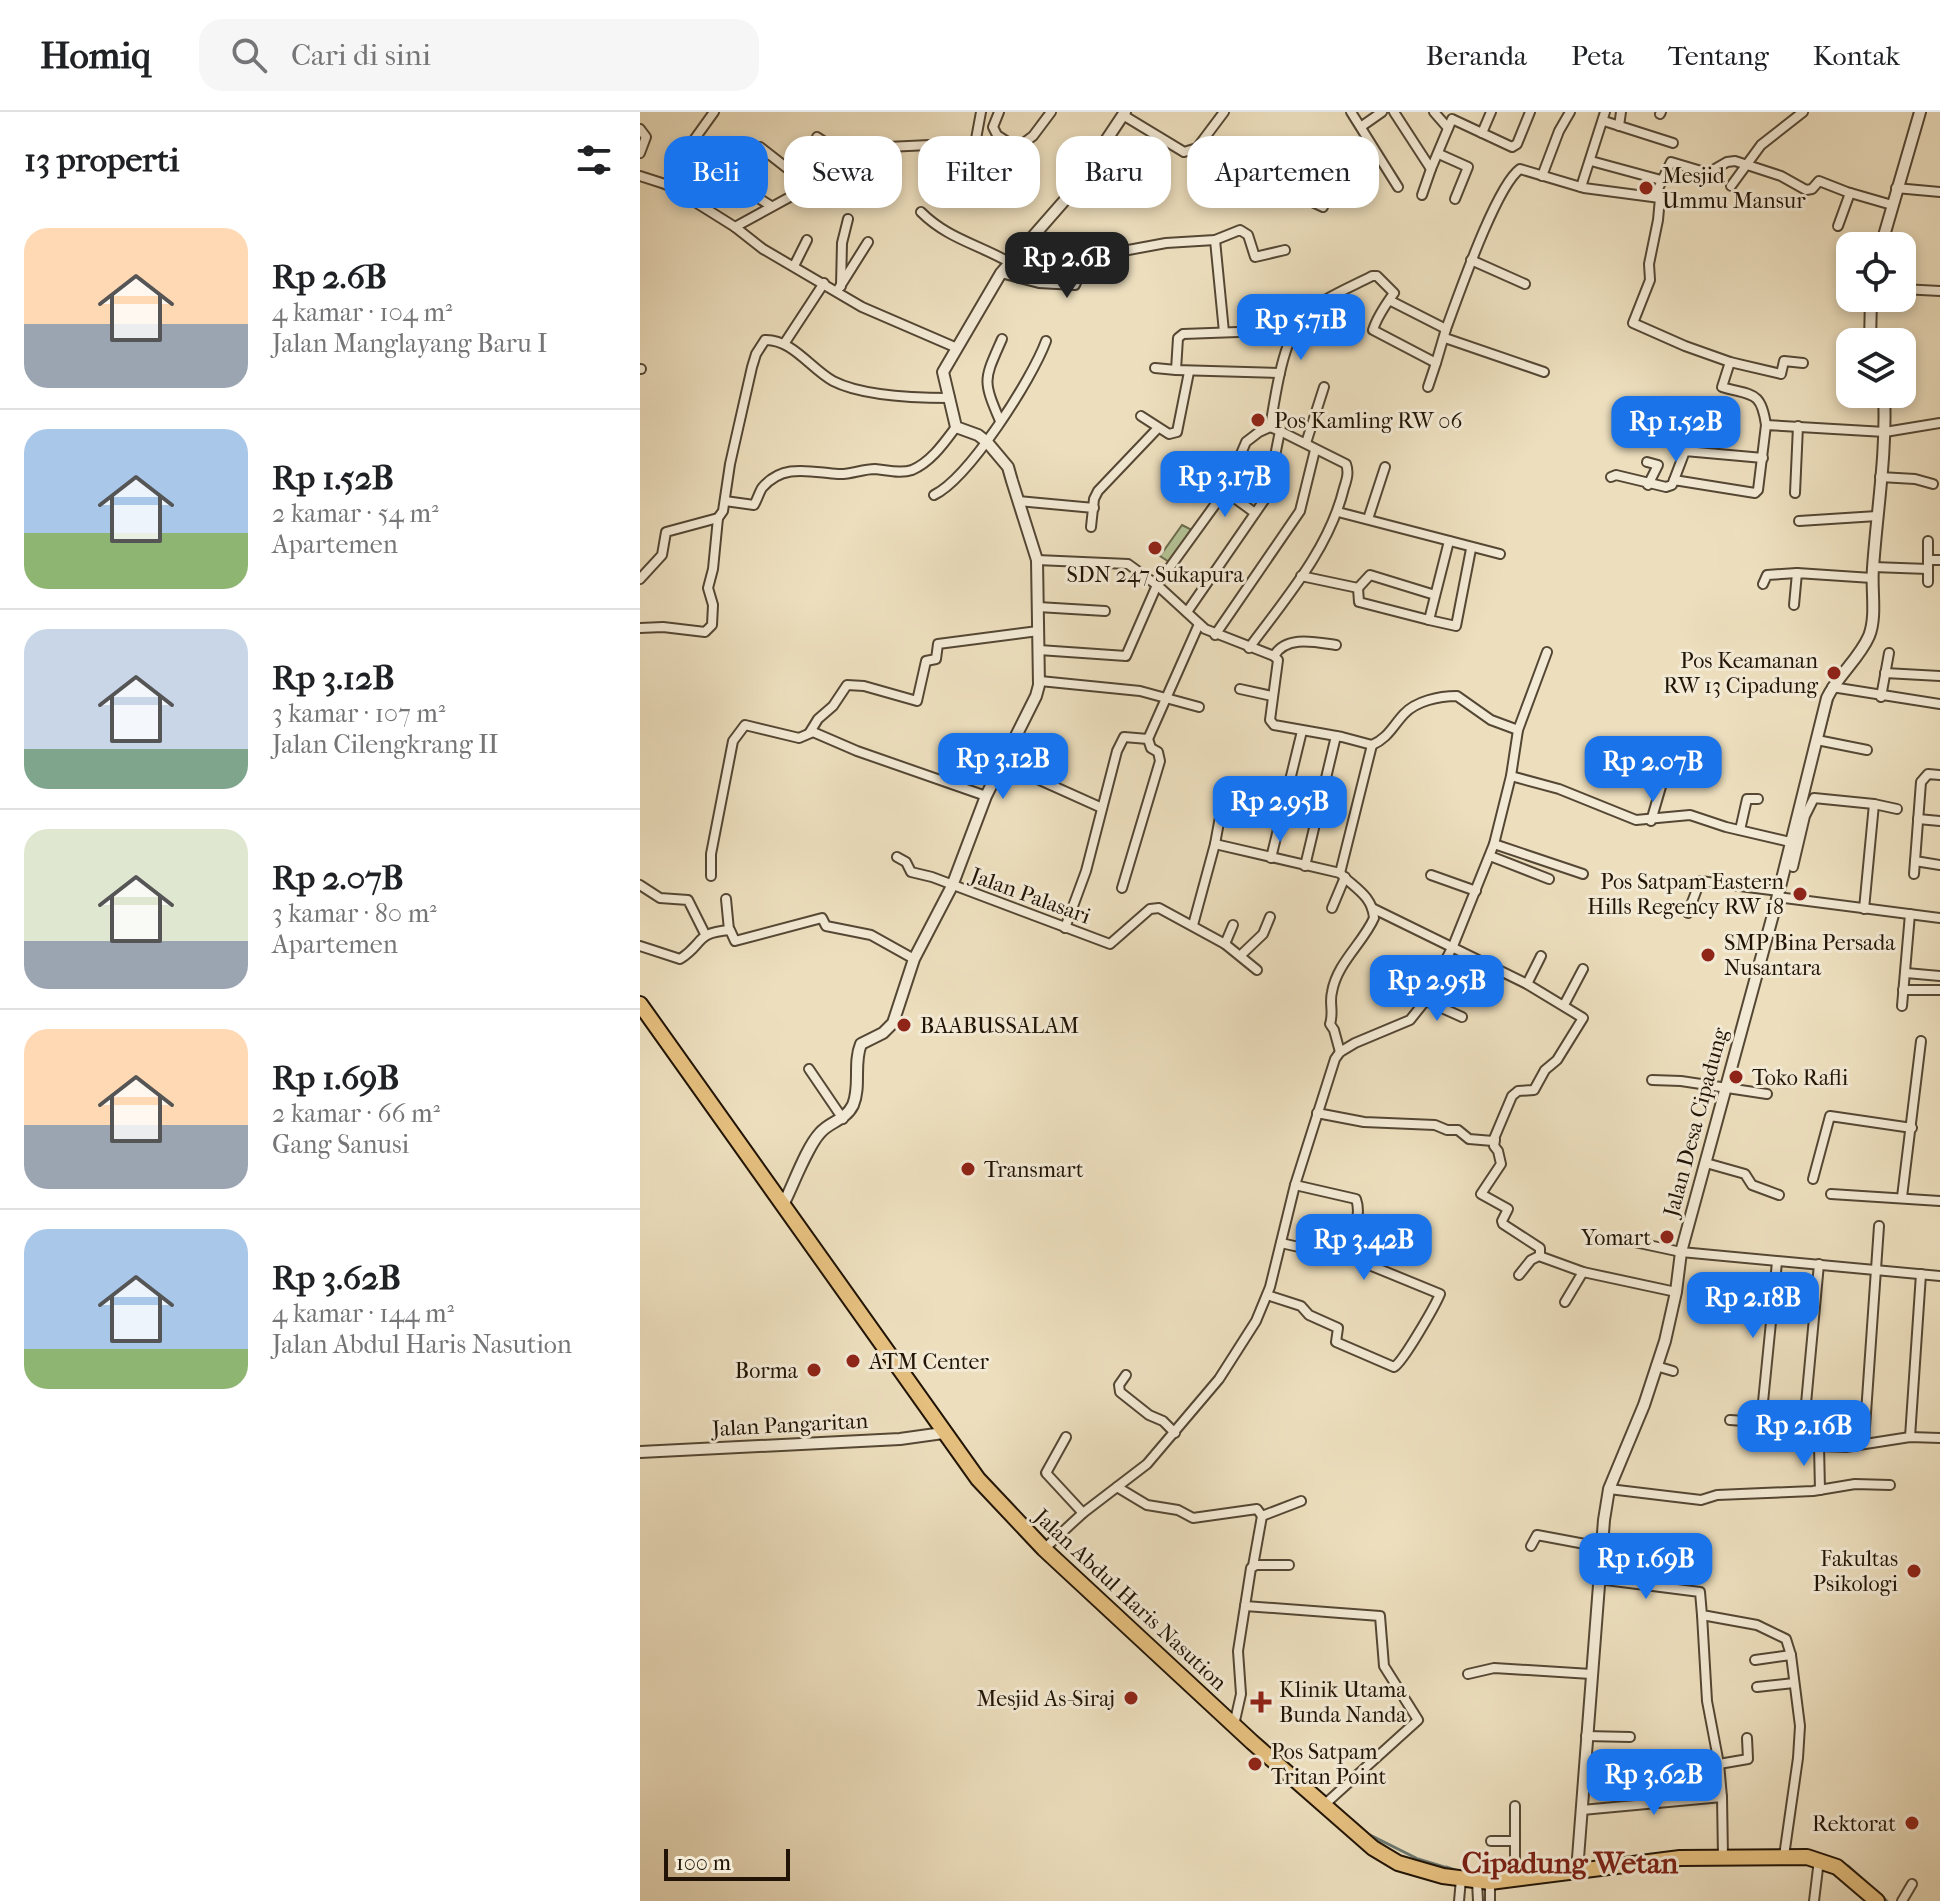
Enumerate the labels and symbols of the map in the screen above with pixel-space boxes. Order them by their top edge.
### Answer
place label: Mesjid Ummu Mansur [1662,163,1806,214]
marker: Mesjid Ummu Mansur [1637,179,1655,197]
pin: Rp 2.6B [993,232,1141,300]
pin: Rp 5.71B [1218,294,1384,362]
pin: Rp 1.52B [1593,396,1759,464]
place label: Pos Kamling RW 06 [1274,408,1462,434]
marker: Pos Kamling RW 06 [1249,411,1267,429]
pin: Rp 3.17B [1142,451,1308,519]
marker: SDN 247 Sukapura [1146,539,1164,557]
place label: SDN 247 Sukapura [1066,562,1244,588]
place label: Pos Keamanan RW 13 Cipadung [1663,648,1818,699]
marker: Pos Keamanan RW 13 Cipadung [1825,664,1843,682]
pin: Rp 3.12B [920,733,1086,801]
pin: Rp 2.07B [1570,736,1736,804]
pin: Rp 2.95B [1197,776,1363,844]
street label: Jalan Palasari [965,862,1094,930]
place label: Pos Satpam Eastern Hills Regency RW 18 [1587,869,1784,920]
marker: Pos Satpam Eastern Hills Regency RW 18 [1791,885,1809,903]
place label: SMP Bina Persada Nusantara [1724,930,1896,981]
marker: SMP Bina Persada Nusantara [1699,946,1717,964]
pin: Rp 2.95B [1354,955,1520,1023]
place label: BAABUSSALAM [920,1013,1079,1039]
marker: BAABUSSALAM [895,1016,913,1034]
street label: Jalan Desa Cipadung [1658,1025,1734,1222]
place label: Toko Rafli [1752,1065,1849,1091]
marker: Toko Rafli [1727,1068,1745,1086]
place label: Transmart [984,1157,1084,1183]
marker: Transmart [959,1160,977,1178]
pin: Rp 3.42B [1281,1214,1447,1282]
place label: Yomart [1580,1225,1651,1251]
marker: Yomart [1658,1228,1676,1246]
pin: Rp 2.18B [1670,1272,1836,1340]
place label: ATM Center [868,1349,989,1375]
marker: ATM Center [844,1352,862,1370]
place label: Borma [735,1358,799,1384]
marker: Borma [805,1361,823,1379]
pin: Rp 2.16B [1721,1400,1887,1468]
street label: Jalan Pangaritan [709,1408,869,1442]
street label: Jalan Abdul Haris Nasution [1027,1502,1232,1696]
pin: Rp 1.69B [1563,1533,1729,1601]
place label: Fakultas Psikologi [1813,1546,1898,1597]
marker: Fakultas Psikologi [1905,1562,1923,1580]
place label: Klinik Utama Bunda Nanda [1279,1677,1407,1728]
place label: Mesjid As-Siraj [976,1686,1115,1712]
marker: Mesjid As-Siraj [1122,1689,1140,1707]
marker: Klinik Utama Bunda Nanda [1250,1691,1272,1713]
place label: Pos Satpam Tritan Point [1271,1739,1386,1790]
pin: Rp 3.62B [1571,1749,1737,1817]
marker: Pos Satpam Tritan Point [1246,1755,1264,1773]
place label: Rektorat [1812,1811,1896,1837]
marker: Rektorat [1903,1814,1921,1832]
scale bar [664,1845,790,1881]
district label: Cipadung Wetan [1462,1846,1679,1881]

